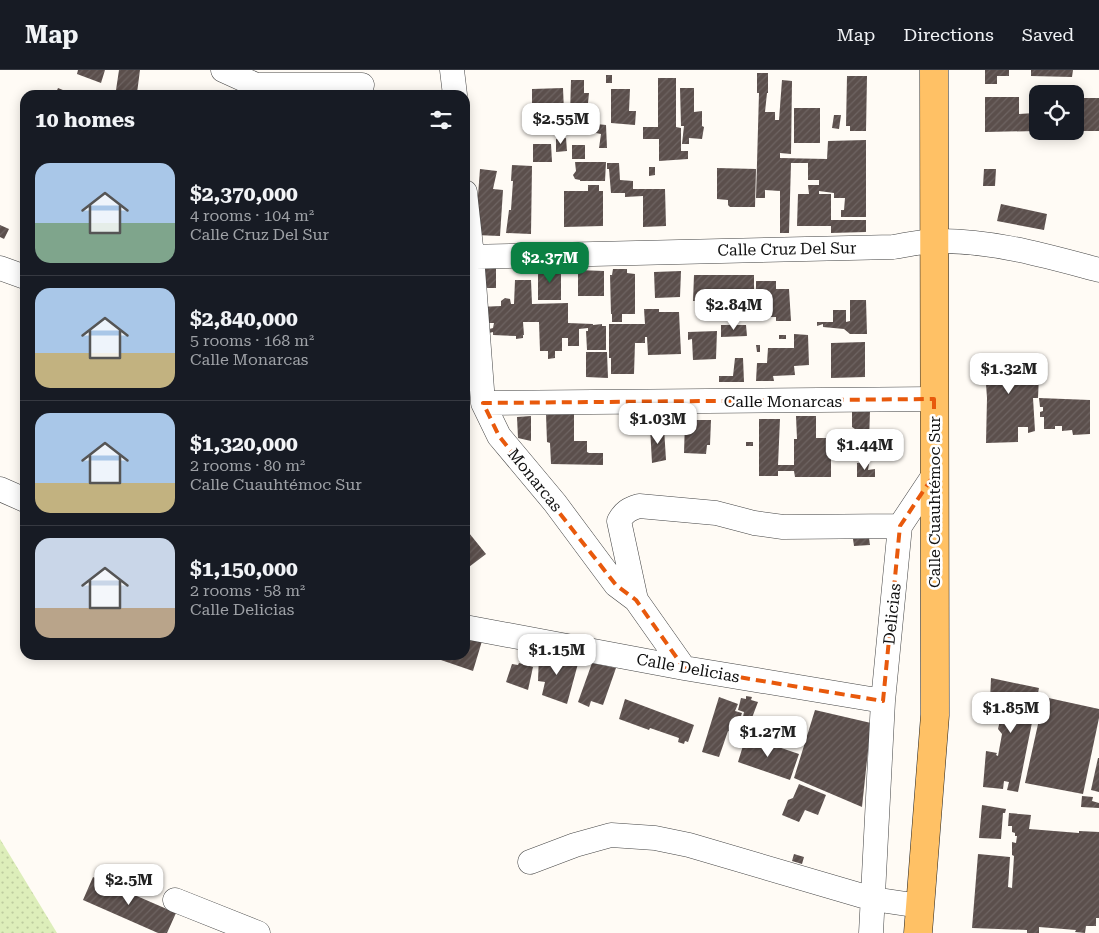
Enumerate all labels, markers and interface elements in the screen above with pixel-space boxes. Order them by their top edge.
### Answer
text: Map [25,21,79,49]
text: Map [837,24,875,45]
text: Directions [903,24,994,45]
text: Saved [1022,24,1074,45]
map controls [1029,85,1084,140]
button: locate [1029,85,1084,140]
pin: $2.55M [520,102,602,145]
icon: filters [427,106,455,134]
text: 10 homes [35,108,135,132]
text: $2.55M [533,109,589,128]
text: $2,370,000 [190,182,298,206]
icon: home [75,183,135,243]
text: 4 rooms · 104 m² [190,206,314,225]
text: Calle Cruz Del Sur [190,225,329,244]
street label: Calle Cruz Del Sur [717,238,857,260]
pin: $2.37M [509,242,591,284]
text: $2.37M [522,248,578,267]
pin: $2.84M [693,288,775,331]
text: $2.84M [706,295,762,314]
text: $2,840,000 [190,307,298,331]
icon: home [75,308,135,368]
text: 5 rooms · 168 m² [190,331,314,350]
text: Calle Monarcas [190,350,308,369]
pin: $1.32M [968,352,1050,395]
text: $1.32M [981,359,1037,378]
street label: Calle Monarcas [724,392,843,411]
pin: $1.03M [617,402,699,445]
text: $1.03M [630,409,686,428]
street label: Calle Cuauhtémoc Sur [925,416,944,588]
pin: $1.44M [824,428,906,471]
text: $1,320,000 [190,432,298,456]
icon: home [75,433,135,493]
text: $1.44M [837,435,893,454]
street label: Monarcas [504,445,566,516]
text: 2 rooms · 80 m² [190,456,305,475]
text: Calle Cuauhtémoc Sur [190,475,362,494]
text: $1,150,000 [190,557,298,581]
icon: home [75,558,135,618]
text: 2 rooms · 58 m² [190,581,305,600]
street label: Delicias [879,582,905,646]
text: Calle Delicias [190,600,294,619]
pin: $1.15M [516,634,598,676]
text: $1.15M [529,640,585,659]
street label: Calle Delicias [635,650,741,686]
pin: $1.85M [970,692,1052,734]
text: $1.85M [983,698,1039,717]
pin: $1.27M [727,716,809,758]
text: $1.27M [740,722,796,741]
pin: $2.5M [94,864,164,906]
text: $2.5M [105,870,153,889]

